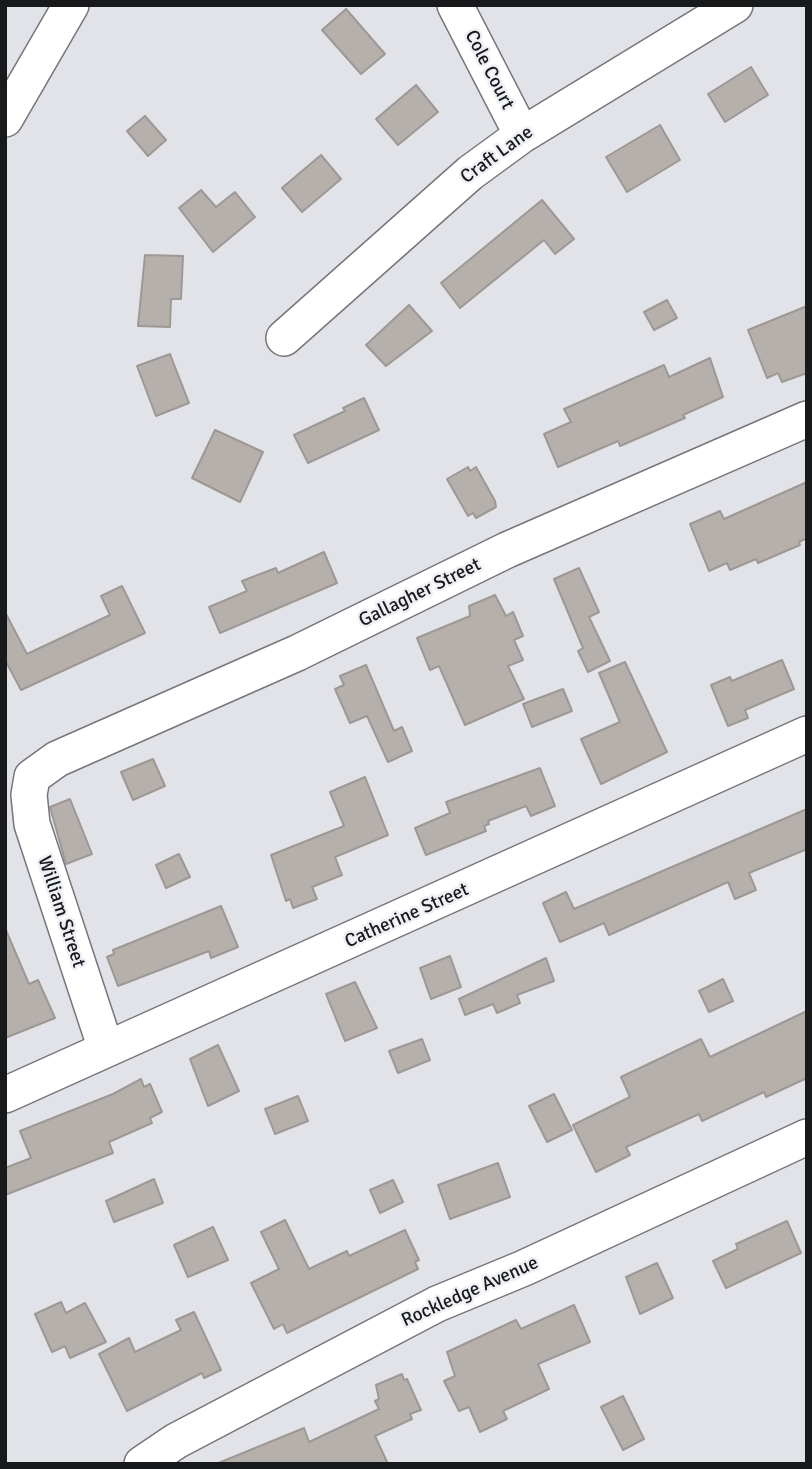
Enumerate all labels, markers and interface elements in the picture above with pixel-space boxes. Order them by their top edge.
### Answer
street label: Cole Court [459,27,519,113]
street label: Craft Lane [456,121,538,189]
street label: Gallagher Street [355,554,485,632]
street label: William Street [32,853,90,971]
street label: Catherine Street [341,878,473,954]
street label: Rockledge Avenue [398,1252,542,1332]

